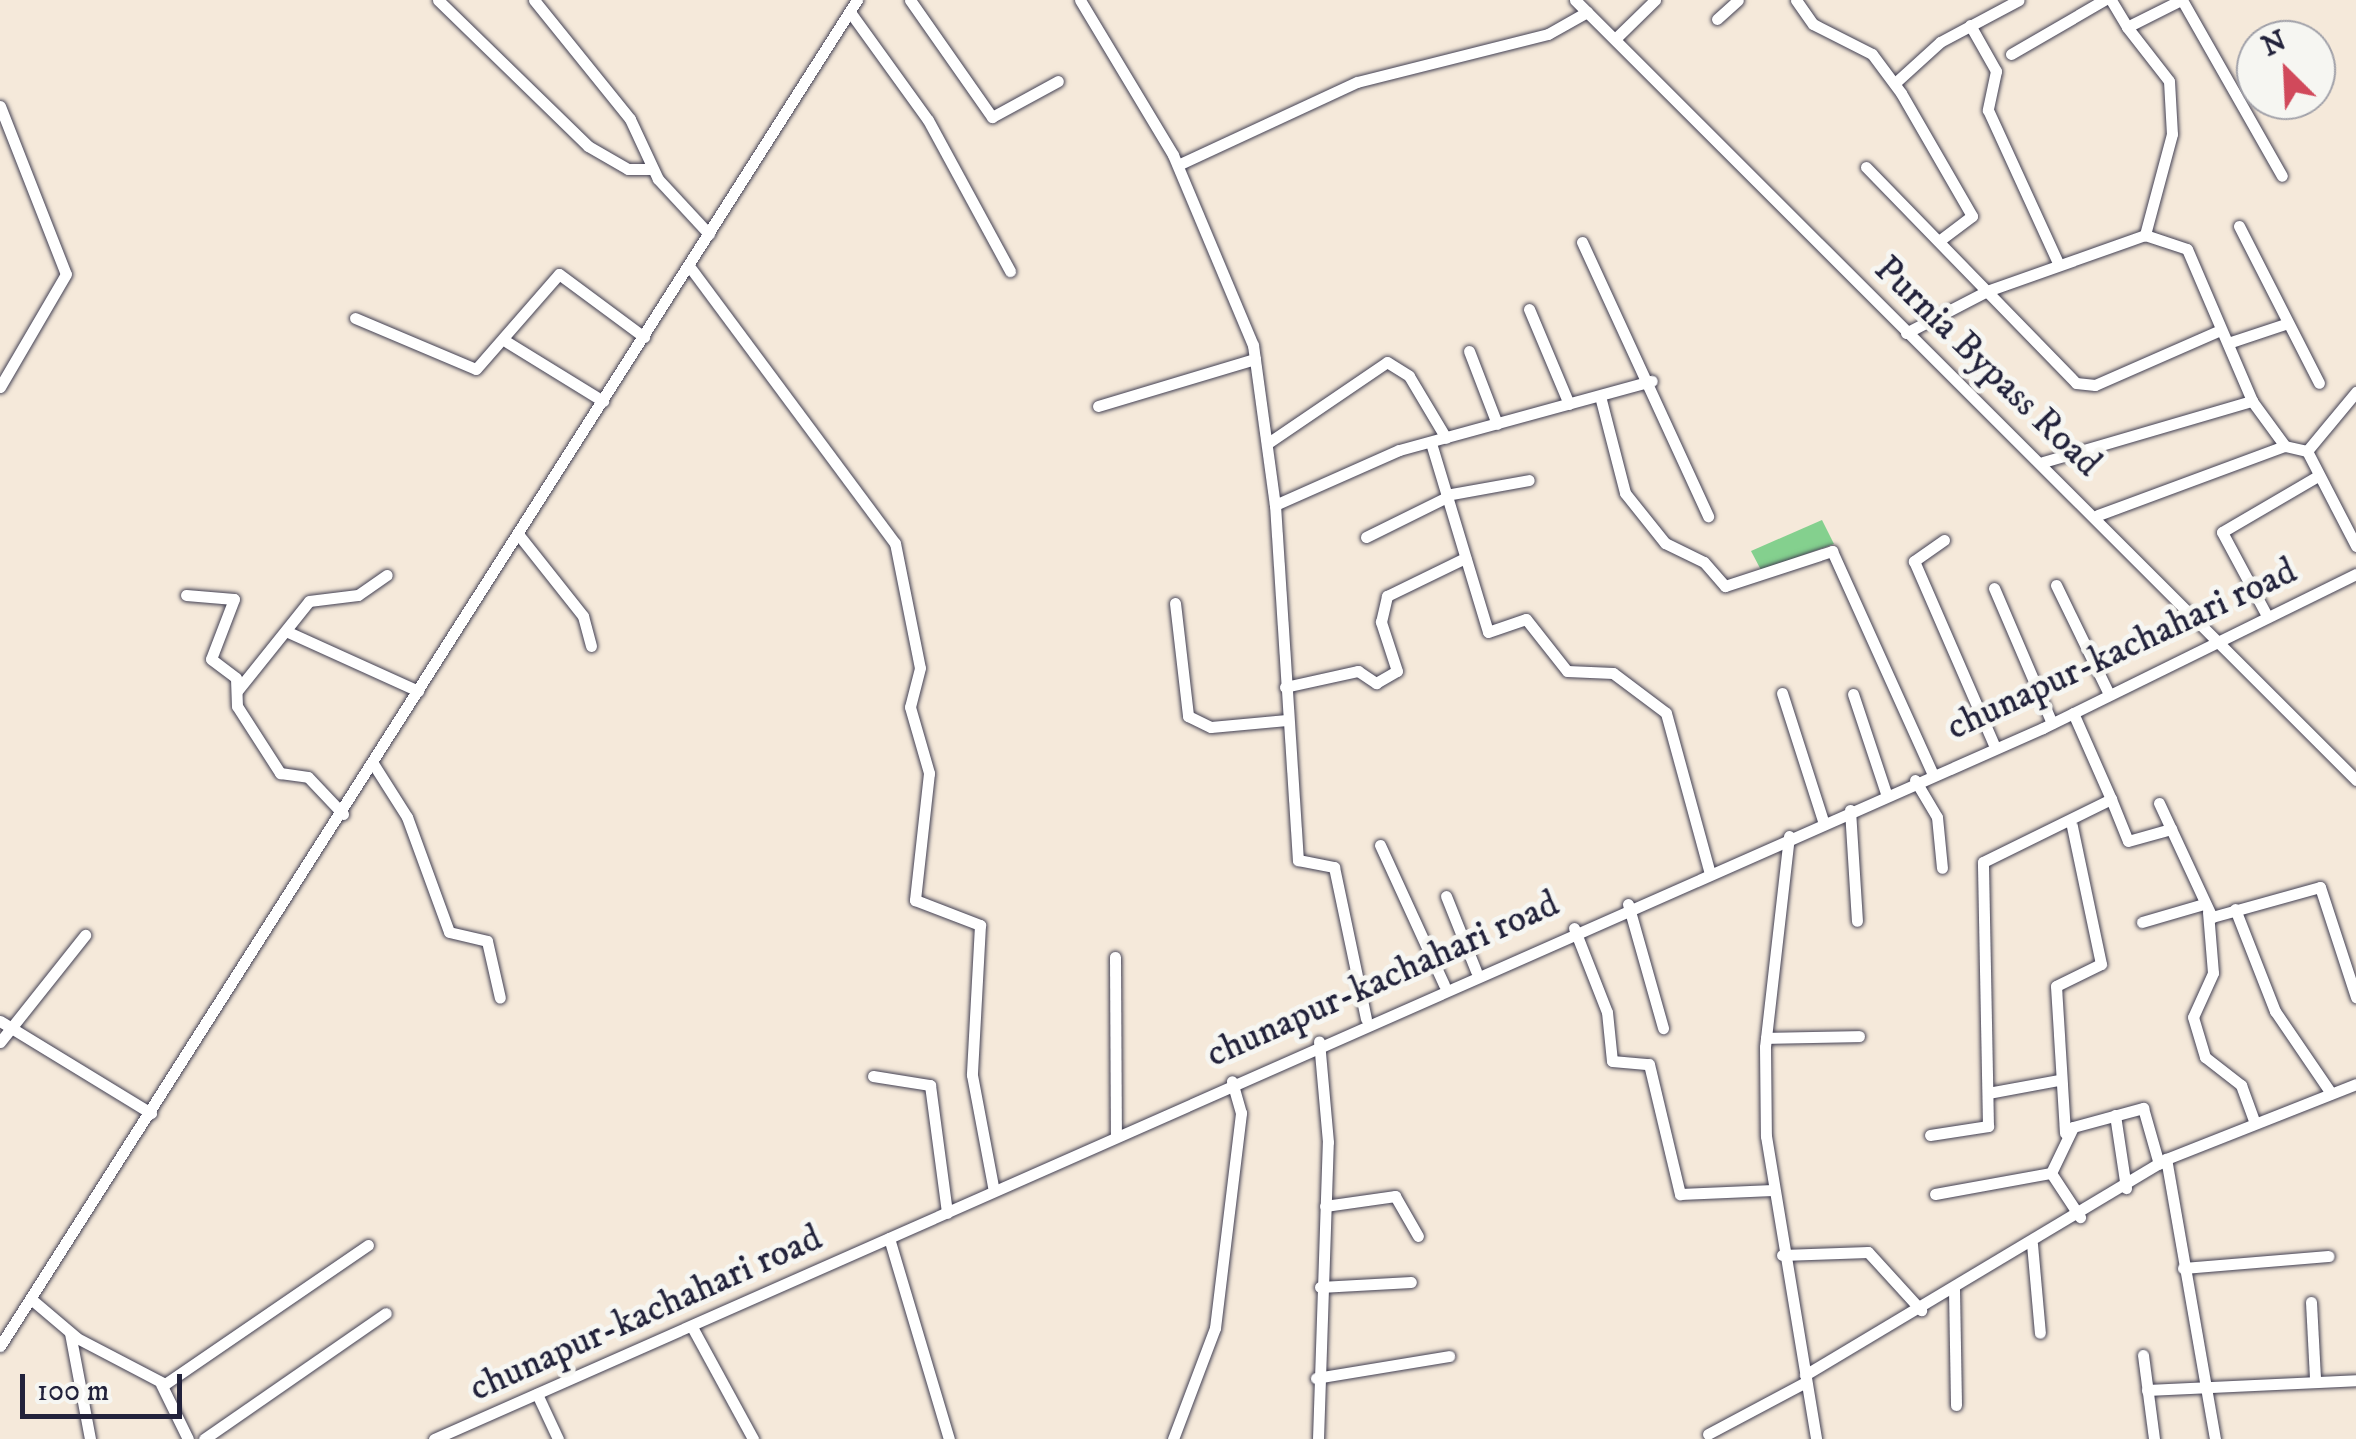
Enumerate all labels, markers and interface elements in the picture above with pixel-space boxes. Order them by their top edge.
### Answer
north arrow [2236,20,2336,120]
text: N [2257,23,2292,65]
street label: Purnia Bypass Road [1864,247,2110,487]
street label: chunapur-kachahari road [1940,549,2304,751]
street label: chunapur-kachahari road [1200,882,1566,1078]
street label: chunapur-kachahari road [463,1216,829,1412]
scale bar [25,1354,188,1416]
text: 100 m [37,1373,109,1410]

